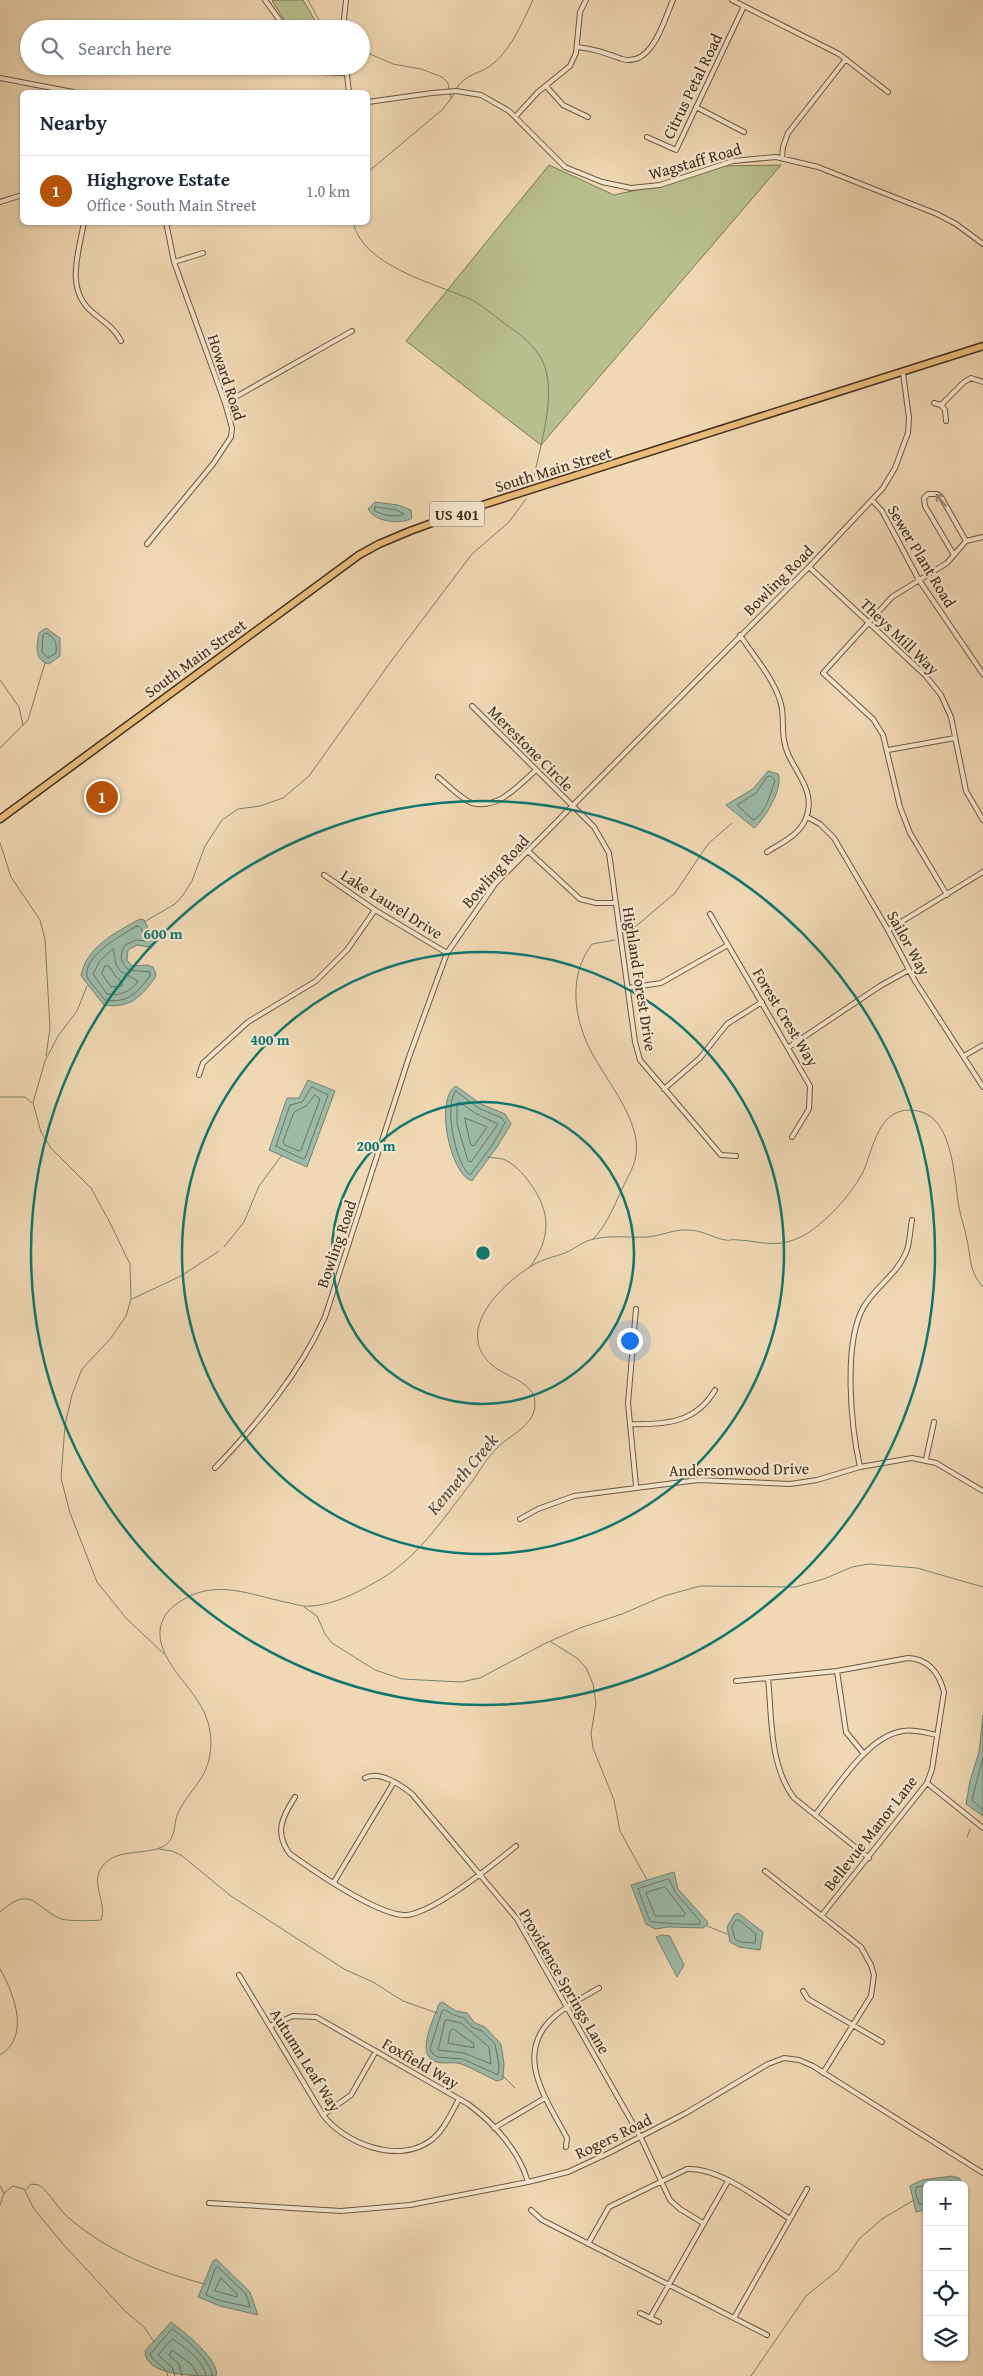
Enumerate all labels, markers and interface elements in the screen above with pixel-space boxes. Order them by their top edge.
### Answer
search box [20,20,370,75]
street label: Citrus Petal Road [656,29,728,143]
icon: search [38,34,66,62]
text: Search here [78,34,172,62]
text: Nearby [40,107,107,138]
street label: Wagstaff Road [646,136,745,186]
text: Highgrove Estate [87,165,230,193]
text: 1 [52,179,60,203]
text: 1.0 km [306,179,350,203]
text: Office · South Main Street [87,193,257,217]
street label: Howard Road [202,331,252,424]
street label: South Main Street [492,440,615,498]
one-way arrow [935,493,946,506]
street label: Sewer Plant Road [882,500,962,612]
road number: US 401 [430,502,484,526]
street label: Bowling Road [737,539,819,621]
street label: Theys Mill Way [855,592,945,680]
street label: South Main Street [139,613,251,703]
street label: Merestone Circle [483,700,579,796]
pin: 1 [86,778,118,816]
street label: Bowling Road [456,829,535,913]
street label: Lake Laurel Drive [336,863,448,945]
street label: Highland Forest Drive [617,905,663,1053]
street label: Sailor Way [881,906,937,980]
text: 600 m [143,923,183,944]
street label: Forest Crest Way [747,963,825,1071]
text: 400 m [250,1029,290,1050]
text: 200 m [356,1135,396,1156]
street label: Bowling Road [310,1197,362,1291]
centre of rings [474,1244,492,1262]
your location [617,1328,643,1354]
water label: Kenneth Creek [419,1427,505,1521]
street label: Andersonwood Drive [669,1456,809,1482]
street label: Bellevue Manor Lane [817,1770,923,1896]
street label: Providence Springs Lane [513,1904,617,2058]
street label: Autumn Leaf Way [264,2003,348,2117]
street label: Foxfield Way [378,2031,464,2095]
street label: Rogers Road [571,2107,656,2165]
map controls [923,2181,968,2361]
button: + [923,2181,968,2226]
button: − [923,2226,968,2271]
button: locate [923,2271,968,2316]
button: layers [923,2316,968,2361]

